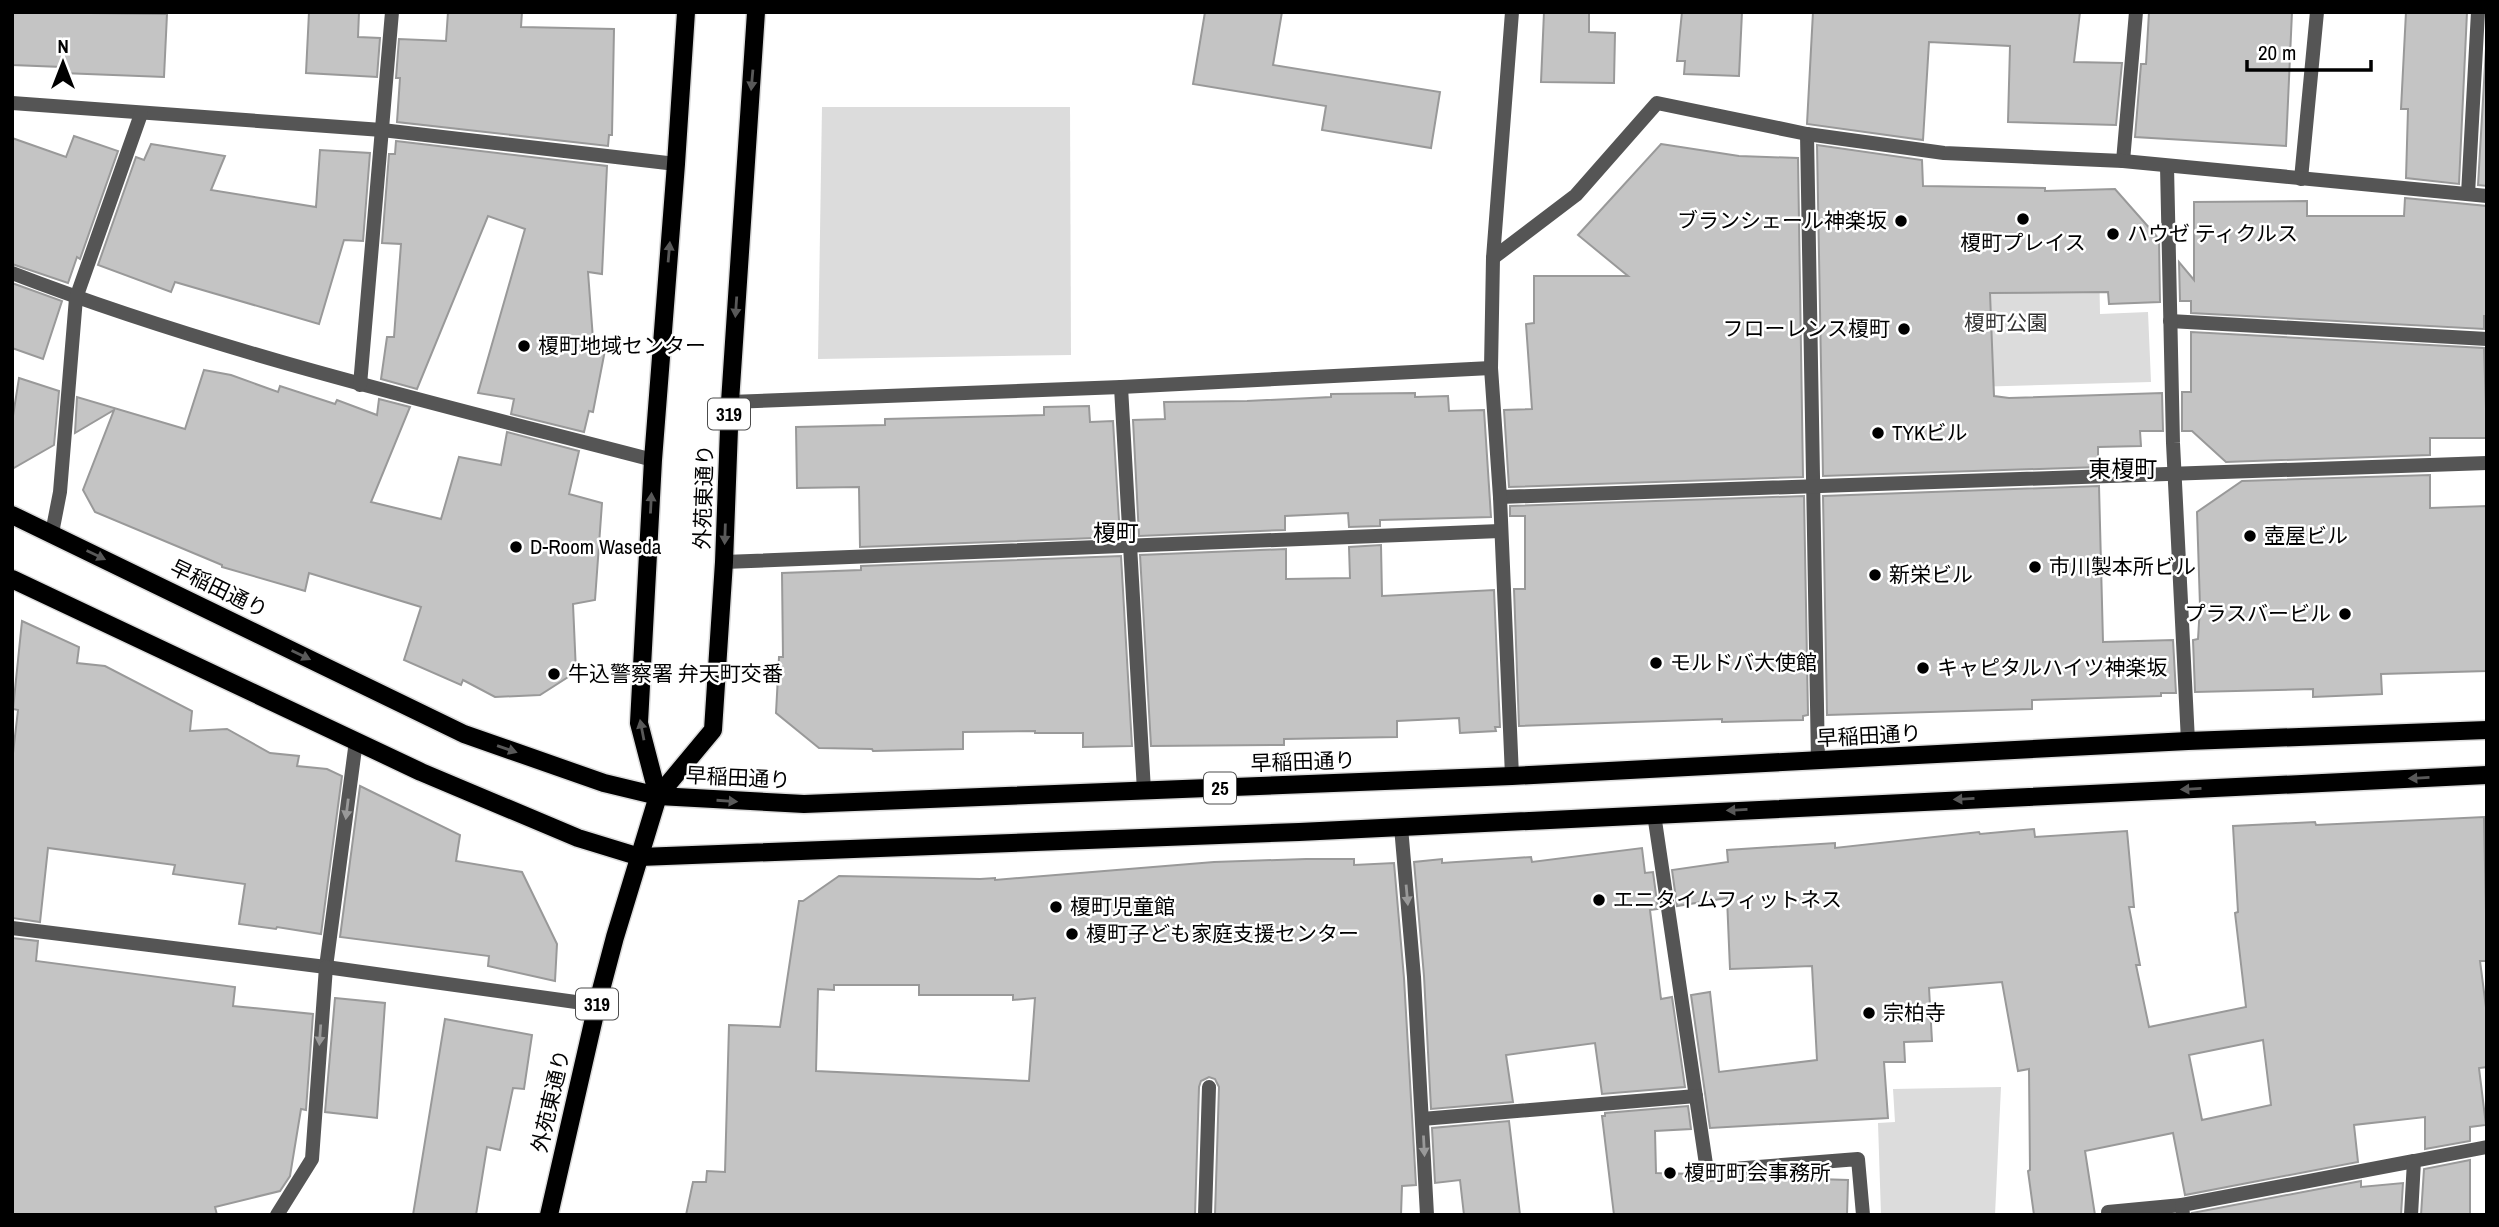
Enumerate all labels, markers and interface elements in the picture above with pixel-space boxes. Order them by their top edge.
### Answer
north arrow [28,28,98,98]
scale bar [2247,28,2371,72]
text: N [57,33,69,59]
text: 20 m [2258,38,2296,67]
one-way arrow [746,70,757,92]
place label: ブランシェール神楽坂 [1677,206,1887,235]
marker: 榎町プレイス [2015,211,2031,227]
marker: ブランシェール神楽坂 [1893,213,1909,229]
place label: ハウゼ ティクルス [2127,219,2298,248]
marker: ハウゼ ティクルス [2105,226,2121,242]
place label: 榎町プレイス [1960,228,2086,257]
one-way arrow [664,241,675,263]
one-way arrow [730,296,741,318]
park label: 榎町公園 [1964,308,2048,337]
place label: フローレンス榎町 [1722,314,1890,343]
marker: フローレンス榎町 [1896,321,1912,337]
place label: 榎町地域センター [538,331,706,360]
marker: 榎町地域センター [516,338,532,354]
road number: 319 [708,398,750,430]
place label: TYKビル [1892,418,1968,447]
marker: TYKビル [1870,425,1886,441]
street label: 外苑東通り [687,444,720,550]
district label: 東榎町 [2089,453,2158,484]
one-way arrow [645,492,656,514]
district label: 榎町 [1093,517,1139,548]
place label: 壺屋ビル [2264,521,2348,550]
one-way arrow [719,524,731,546]
marker: 壺屋ビル [2242,528,2258,544]
place label: D-Room Waseda [530,532,662,561]
marker: D-Room Waseda [508,539,524,555]
one-way arrow [86,549,106,561]
place label: 市川製本所ビル [2049,552,2196,581]
street label: 早稲田通り [166,553,273,625]
marker: 市川製本所ビル [2027,559,2043,575]
place label: 新栄ビル [1889,560,1973,589]
marker: 新栄ビル [1867,567,1883,583]
place label: プラスバービル [2184,599,2331,628]
marker: プラスバービル [2337,606,2353,622]
place label: モルドバ大使館 [1670,648,1817,677]
one-way arrow [291,649,311,660]
place label: キャピタルハイツ神楽坂 [1937,653,2168,682]
marker: モルドバ大使館 [1648,655,1664,671]
place label: 牛込警察署 弁天町交番 [568,659,783,688]
marker: キャピタルハイツ神楽坂 [1915,660,1931,676]
marker: 牛込警察署 弁天町交番 [546,666,562,682]
street label: 早稲田通り [1816,718,1922,753]
one-way arrow [636,719,647,741]
one-way arrow [497,744,518,755]
street label: 早稲田通り [1250,745,1356,778]
street label: 早稲田通り [685,760,791,795]
road number: 25 [1204,772,1236,804]
one-way arrow [2407,773,2429,784]
one-way arrow [2180,783,2202,794]
one-way arrow [1953,794,1975,805]
one-way arrow [716,796,738,807]
one-way arrow [341,798,352,820]
one-way arrow [1726,805,1748,816]
one-way arrow [1402,884,1413,906]
place label: エニタイムフィットネス [1613,885,1842,914]
place label: 榎町児童館 [1070,892,1175,921]
marker: エニタイムフィットネス [1591,892,1607,908]
marker: 榎町児童館 [1048,899,1064,915]
place label: 榎町子ども家庭支援センター [1086,919,1359,948]
marker: 榎町子ども家庭支援センター [1064,926,1080,942]
road number: 319 [576,988,618,1020]
place label: 宗柏寺 [1883,998,1946,1027]
marker: 宗柏寺 [1861,1005,1877,1021]
one-way arrow [315,1024,326,1046]
street label: 外苑東通り [525,1046,576,1155]
one-way arrow [1418,1136,1429,1158]
place label: 榎町町会事務所 [1684,1158,1831,1187]
marker: 榎町町会事務所 [1662,1165,1678,1181]

